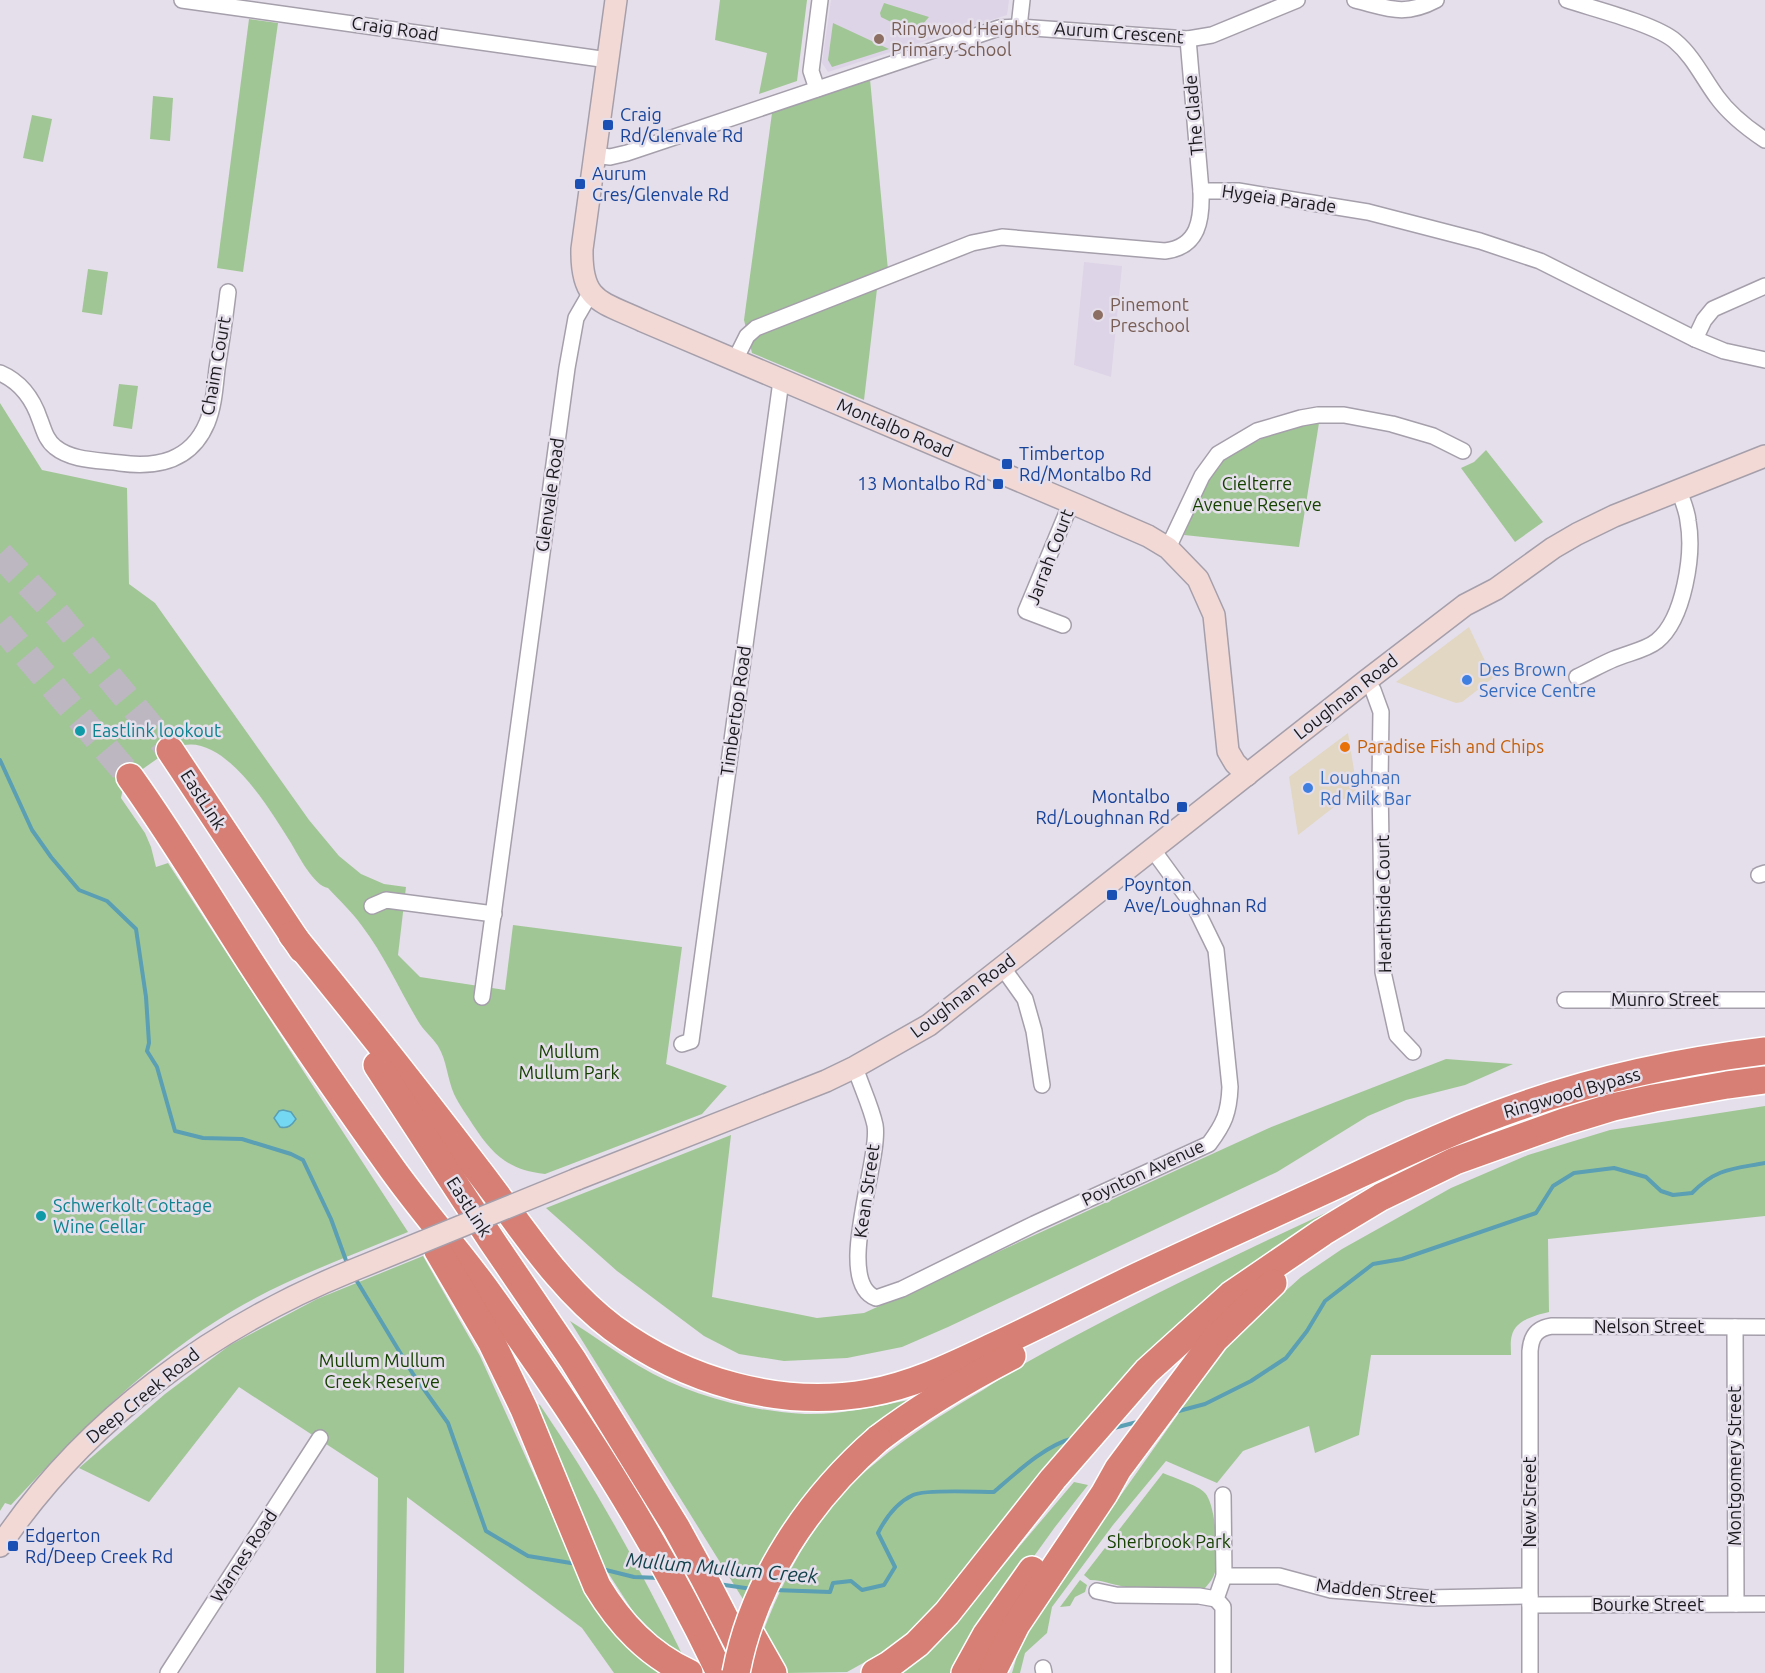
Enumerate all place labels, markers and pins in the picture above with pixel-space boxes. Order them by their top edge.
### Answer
place label: Ringwood Heights Primary School [891,18,1039,59]
marker: Ringwood Heights Primary School [872,32,886,46]
place label: Craig Rd/Glenvale Rd [620,104,743,145]
marker: Craig Rd/Glenvale Rd [601,118,615,132]
place label: Aurum Cres/Glenvale Rd [592,163,729,204]
marker: Aurum Cres/Glenvale Rd [573,177,587,191]
place label: Pinemont Preschool [1110,294,1190,335]
marker: Pinemont Preschool [1091,308,1105,322]
place label: Timbertop Rd/Montalbo Rd [1019,443,1152,484]
marker: Timbertop Rd/Montalbo Rd [1000,457,1014,471]
place label: 13 Montalbo Rd [857,473,986,493]
marker: 13 Montalbo Rd [991,477,1005,491]
place label: Des Brown Service Centre [1479,659,1596,700]
marker: Des Brown Service Centre [1460,673,1474,687]
place label: Eastlink lookout [92,720,221,740]
marker: Eastlink lookout [73,724,87,738]
place label: Paradise Fish and Chips [1357,736,1544,756]
marker: Paradise Fish and Chips [1338,740,1352,754]
place label: Loughnan Rd Milk Bar [1320,767,1411,808]
marker: Loughnan Rd Milk Bar [1301,781,1315,795]
place label: Montalbo Rd/Loughnan Rd [1035,786,1170,827]
marker: Montalbo Rd/Loughnan Rd [1175,800,1189,814]
place label: Poynton Ave/Loughnan Rd [1124,874,1267,915]
marker: Poynton Ave/Loughnan Rd [1105,888,1119,902]
place label: Schwerkolt Cottage Wine Cellar [53,1195,212,1236]
marker: Schwerkolt Cottage Wine Cellar [34,1209,48,1223]
place label: Edgerton Rd/Deep Creek Rd [25,1525,173,1566]
marker: Edgerton Rd/Deep Creek Rd [6,1539,20,1553]

